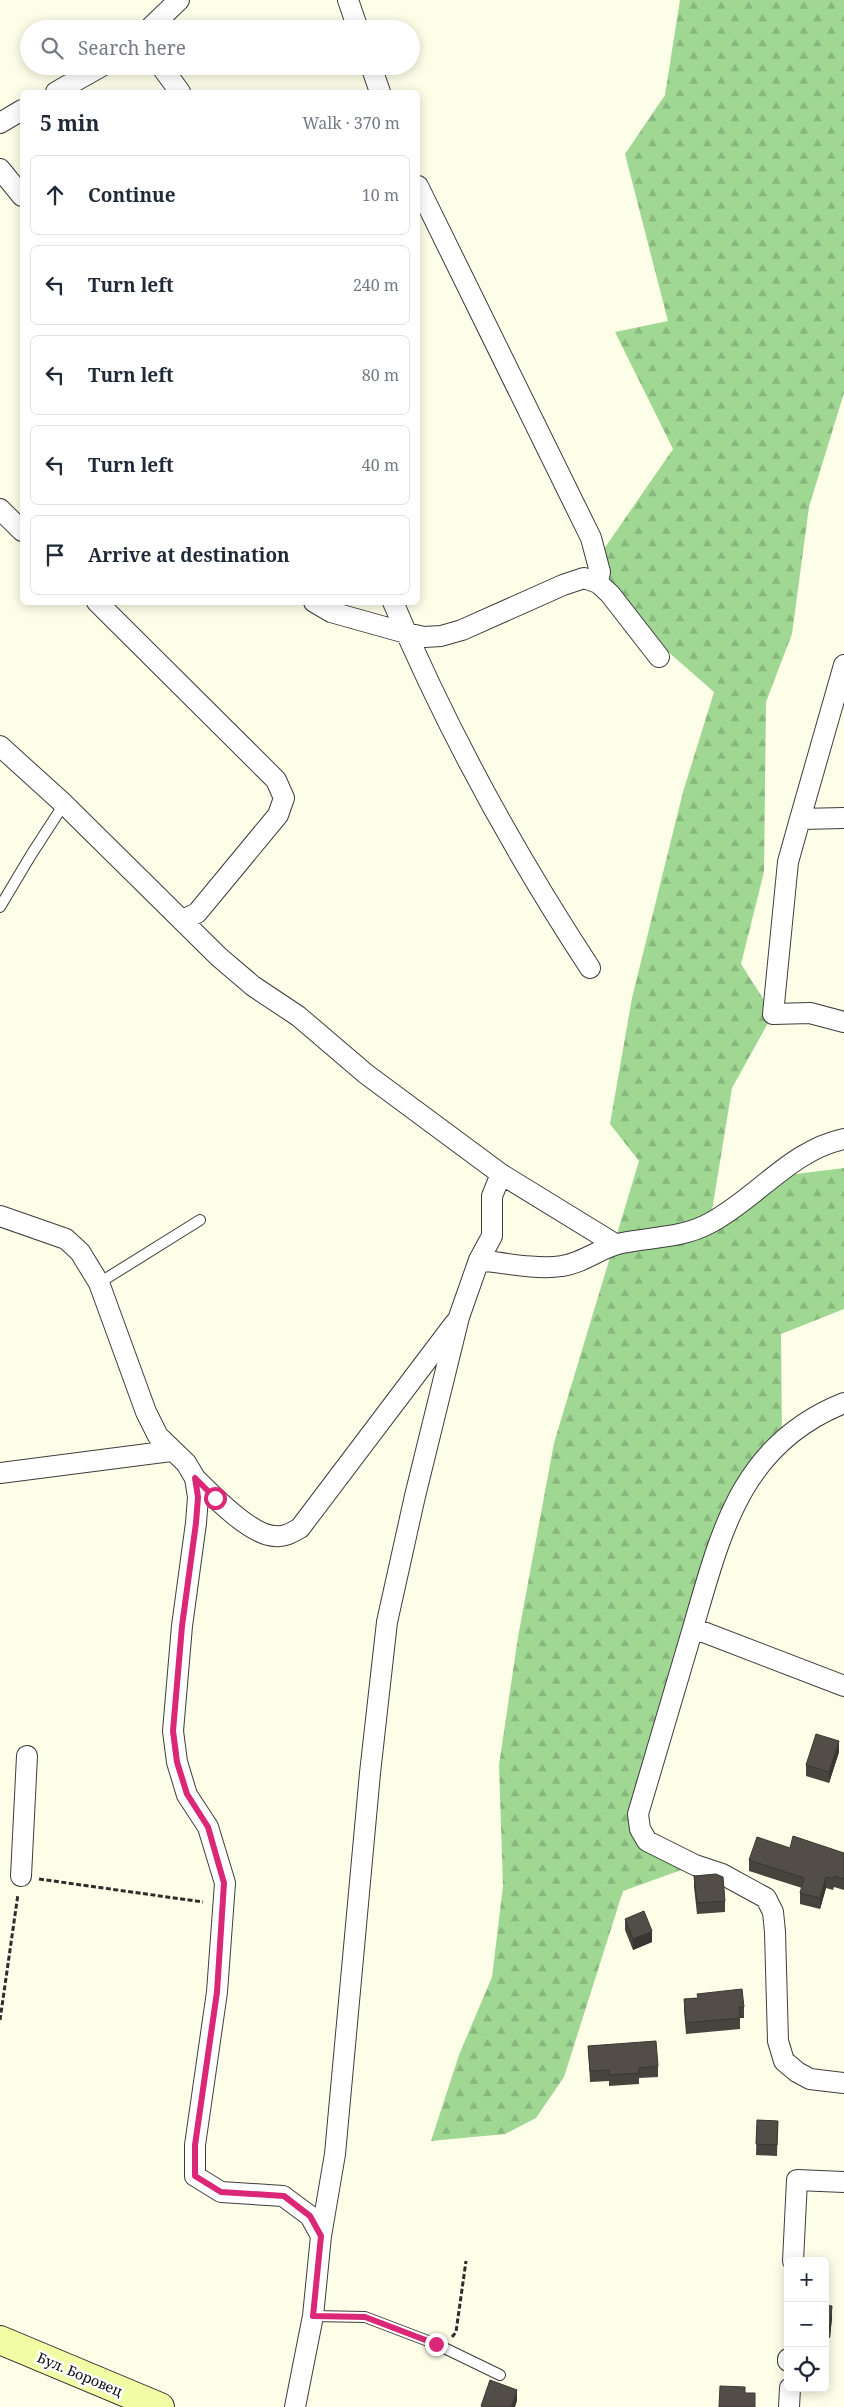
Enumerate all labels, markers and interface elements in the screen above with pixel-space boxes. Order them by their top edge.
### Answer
search box [20,20,420,75]
icon: search [38,34,66,62]
text: Search here [78,35,186,61]
text: 5 min [40,109,99,137]
text: Walk · 370 m [303,112,400,134]
icon: ahead [41,181,69,209]
text: Continue [88,182,176,208]
text: 10 m [362,184,399,206]
icon: left [41,271,69,299]
text: Turn left [88,272,174,298]
text: 240 m [353,274,399,296]
icon: left [41,361,69,389]
text: Turn left [88,362,174,388]
text: 80 m [362,364,399,386]
icon: left [41,451,69,479]
text: Turn left [88,452,174,478]
text: 40 m [362,454,399,476]
icon: arrive [41,541,69,569]
text: Arrive at destination [88,542,290,568]
route start [204,1487,227,1510]
map controls [784,2257,829,2392]
button: + [784,2257,829,2302]
button: − [784,2302,829,2347]
route end [425,2333,448,2356]
street label: Бул. Боровец [34,2347,126,2401]
button: locate [784,2347,829,2392]

